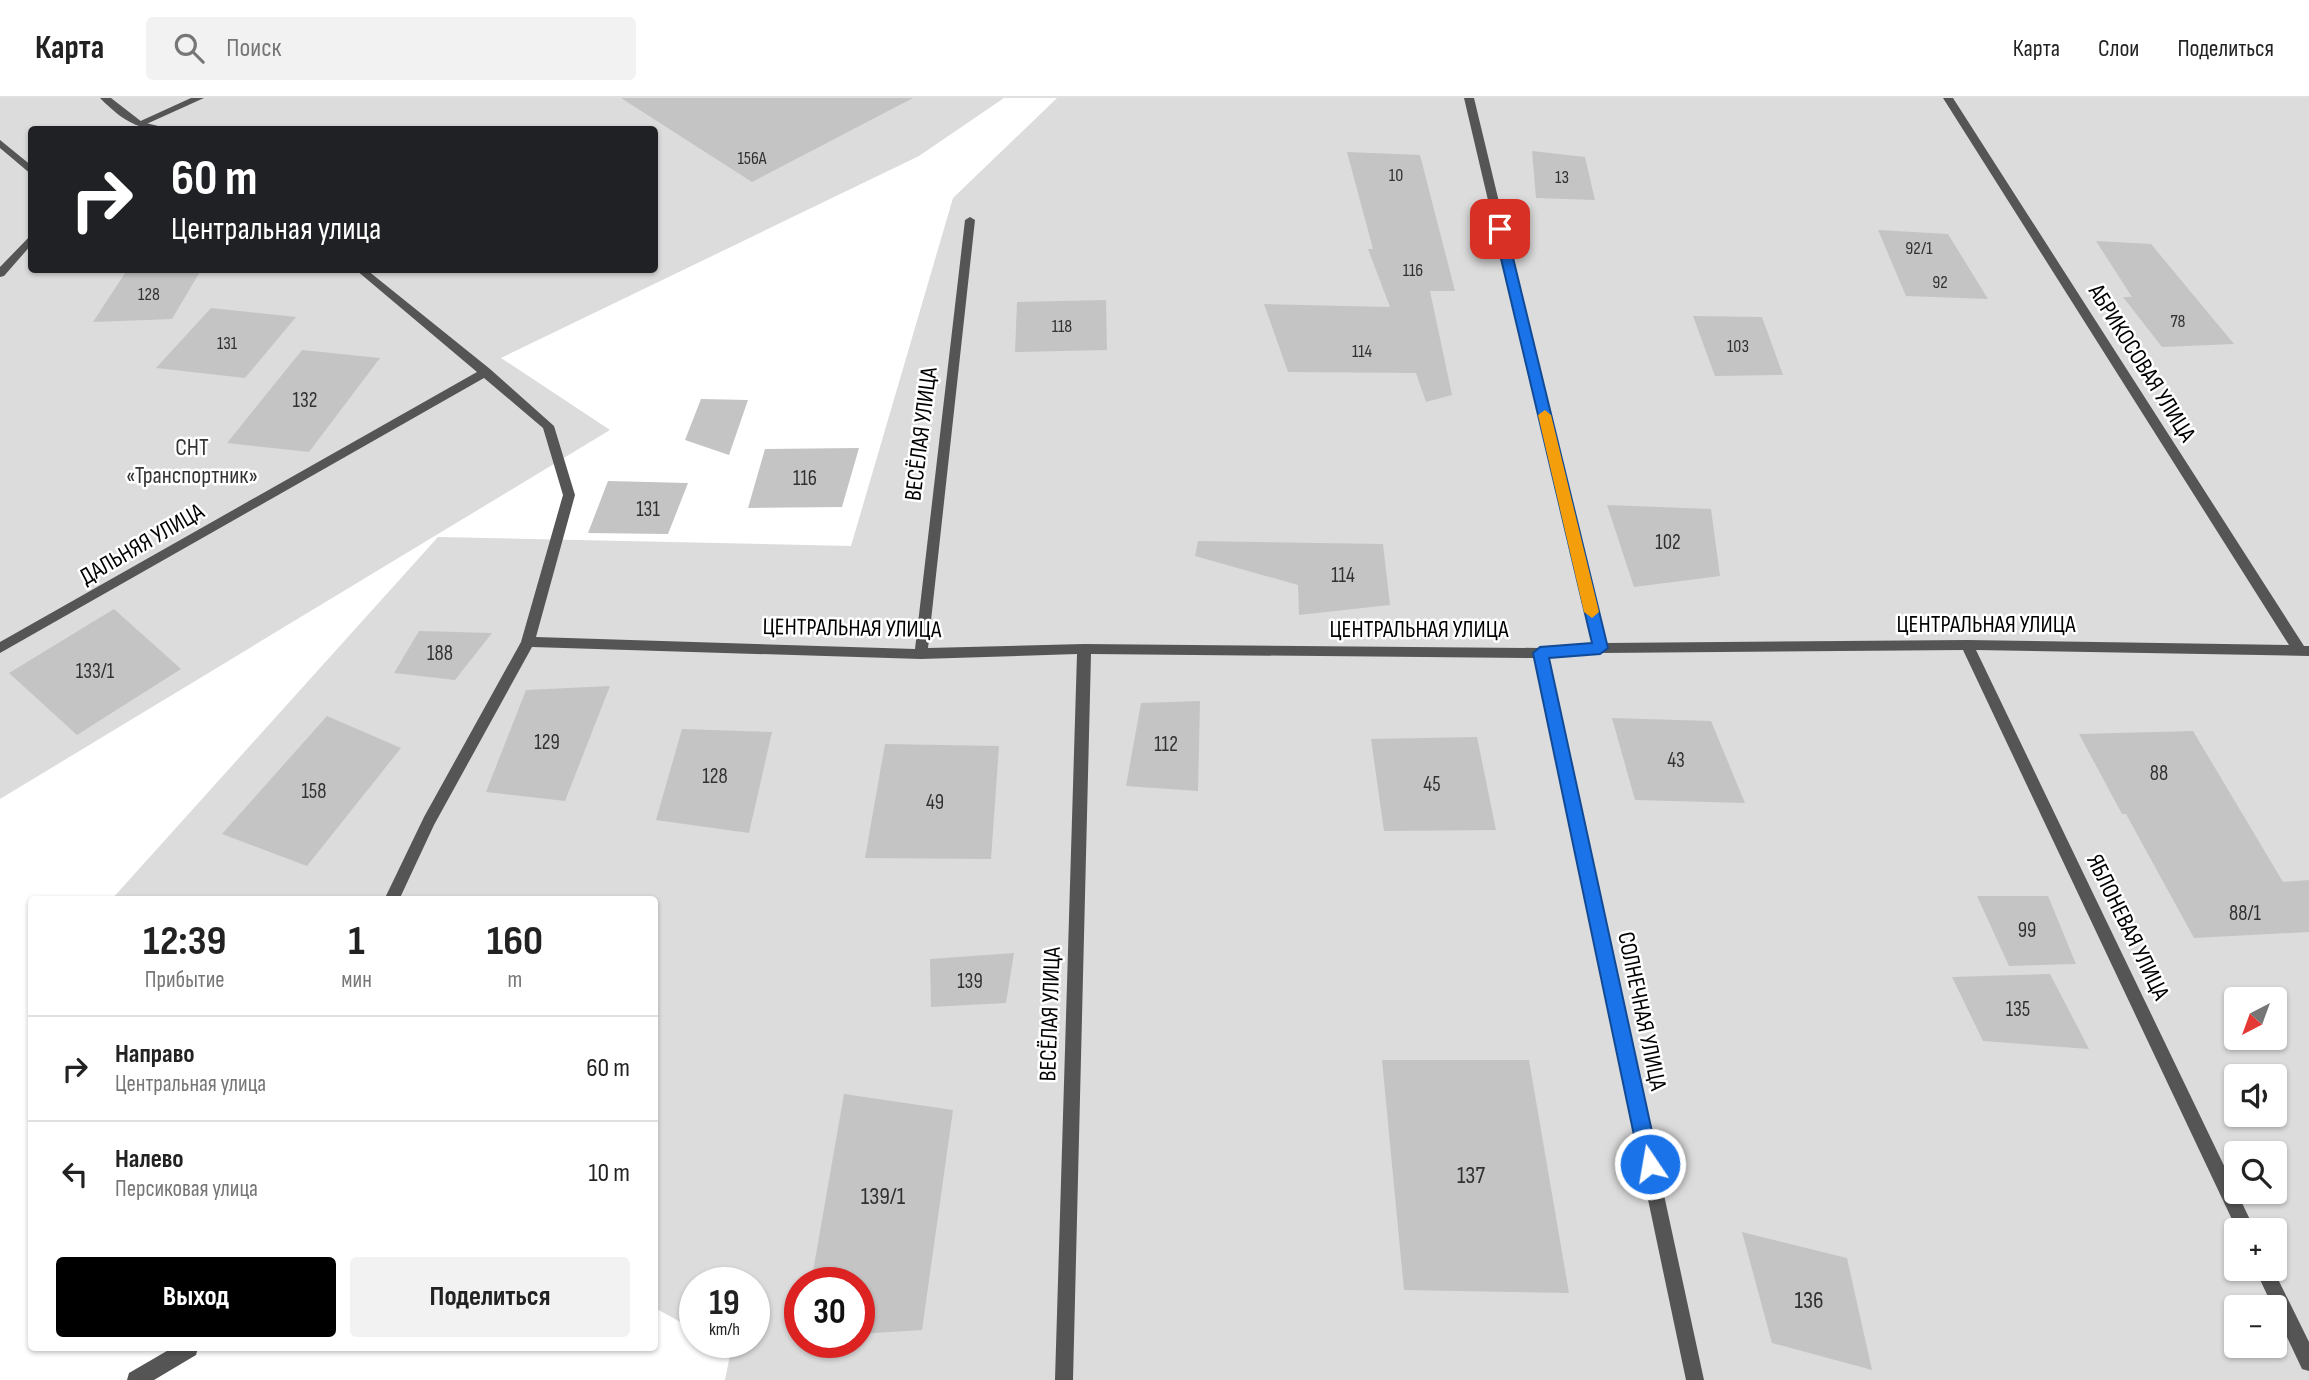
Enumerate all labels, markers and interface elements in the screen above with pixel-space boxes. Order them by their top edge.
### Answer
search box [146,17,636,80]
text: Карта [35,28,104,68]
icon: search [170,29,208,67]
text: Поиск [226,33,281,64]
text: Карта [2013,34,2060,63]
text: Слои [2098,34,2139,63]
text: Поделиться [2177,34,2274,63]
house number: 156А [737,148,767,169]
text: 60 m [171,150,258,209]
icon: right [56,154,147,245]
house number: 10 [1389,165,1403,186]
house number: 13 [1555,167,1569,188]
pin [1470,199,1530,259]
text: Центральная улица [171,210,381,249]
icon: arrive [1481,210,1519,248]
house number: 92/1 [1905,238,1933,259]
house number: 116 [1403,260,1423,281]
house number: 92 [1932,272,1948,293]
street label: АБРИКОСОВАЯ УЛИЦА [2081,278,2202,448]
house number: 128 [138,284,160,305]
house number: 78 [2170,311,2186,332]
house number: 118 [1052,316,1072,337]
house number: 131 [217,333,238,354]
house number: 103 [1727,336,1749,357]
house number: 114 [1352,341,1373,362]
street label: ВЕСЁЛАЯ УЛИЦА [898,365,944,502]
house number: 132 [293,388,317,413]
park label: СНТ «Транспортник» [126,433,258,490]
house number: 116 [793,466,817,491]
street label: ДАЛЬНЯЯ УЛИЦА [75,496,210,591]
house number: 131 [636,497,660,522]
house number: 102 [1655,530,1681,555]
house number: 114 [1331,563,1355,588]
street label: ЦЕНТРАЛЬНАЯ УЛИЦА [1897,610,2076,639]
street label: ЦЕНТРАЛЬНАЯ УЛИЦА [762,612,942,644]
street label: ЦЕНТРАЛЬНАЯ УЛИЦА [1330,615,1509,644]
house number: 188 [427,641,453,666]
house number: 133/1 [76,659,115,684]
house number: 129 [534,730,560,755]
house number: 112 [1154,732,1178,757]
house number: 43 [1667,748,1685,773]
house number: 88 [2150,761,2168,786]
house number: 128 [702,764,728,789]
house number: 45 [1423,772,1441,797]
house number: 158 [302,779,327,804]
house number: 49 [926,790,944,815]
street label: ЯБЛОНЕВАЯ УЛИЦА [2080,849,2176,1005]
house number: 88/1 [2229,901,2262,926]
text: 12:39 [143,916,226,967]
text: 1 [348,916,365,967]
text: 160 [487,916,543,967]
house number: 99 [2018,918,2036,943]
street label: СОЛНЕЧНАЯ УЛИЦА [1611,929,1673,1094]
street label: ВЕСЁЛАЯ УЛИЦА [1033,946,1067,1082]
text: Прибытие [145,966,225,994]
text: мин [341,966,372,994]
text: m [507,966,522,994]
house number: 139 [957,969,983,994]
north arrow [2224,987,2287,1050]
map controls [2224,987,2287,1358]
house number: 135 [2006,997,2030,1022]
text: Направо [115,1039,194,1070]
icon: right [56,1050,94,1088]
text: 60 m [586,1053,630,1084]
button: sound [2224,1064,2287,1127]
text: Центральная улица [115,1070,266,1098]
position arrow [1613,1127,1687,1201]
button: search [2224,1141,2287,1204]
text: Налево [115,1144,184,1175]
icon: left [56,1155,94,1193]
text: 10 m [588,1158,630,1189]
house number: 137 [1457,1161,1485,1190]
text: Персиковая улица [115,1175,258,1203]
house number: 139/1 [861,1182,906,1211]
button: + [2224,1218,2287,1281]
button: Выход [56,1257,336,1337]
button: Поделиться [350,1257,630,1337]
speed limit sign: 30 [784,1267,875,1358]
text: 19 [709,1282,740,1325]
house number: 136 [1795,1286,1823,1315]
button: − [2224,1295,2287,1358]
text: km/h [709,1319,740,1340]

